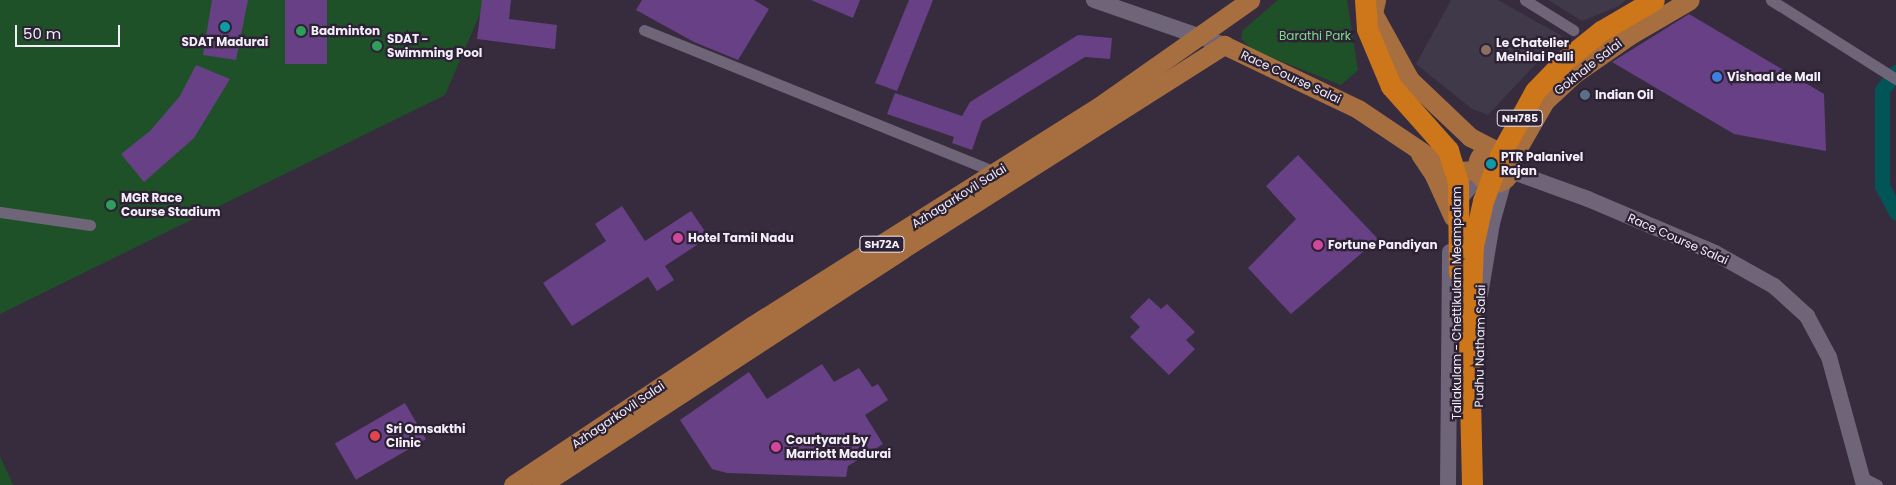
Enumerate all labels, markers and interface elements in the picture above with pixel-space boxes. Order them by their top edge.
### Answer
scale bar [18,15,122,47]
marker: SDAT Madurai [219,21,231,33]
text: 50 m [23,23,61,44]
place label: Badminton [311,24,380,38]
marker: Badminton [295,25,307,37]
park label: Barathi Park [1279,29,1351,43]
place label: SDAT - Swimming Pool [387,32,482,60]
place label: SDAT Madurai [182,35,268,49]
place label: Le Chatelier Melnilai Palli [1496,36,1574,64]
street label: Gokhale Salai [1551,36,1625,98]
marker: SDAT - Swimming Pool [371,40,383,52]
marker: Le Chatelier Melnilai Palli [1480,44,1492,56]
street label: Race Course Salai [1239,48,1343,106]
place label: Vishaal de Mall [1727,70,1821,84]
marker: Vishaal de Mall [1711,71,1723,83]
place label: Indian Oil [1595,88,1654,102]
marker: Indian Oil [1579,89,1591,101]
road number: NH785 [1496,110,1544,126]
place label: PTR Palanivel Rajan [1501,150,1583,178]
marker: PTR Palanivel Rajan [1485,158,1497,170]
street label: Azhagarkovil Salai [909,161,1009,231]
street label: Tallakulam - Chettikulam Meampalam [1450,186,1464,420]
place label: MGR Race Course Stadium [121,191,221,219]
marker: MGR Race Course Stadium [105,199,117,211]
street label: Race Course Salai [1626,210,1730,268]
place label: Hotel Tamil Nadu [688,231,794,245]
marker: Hotel Tamil Nadu [672,232,684,244]
road number: SH72A [858,235,906,252]
place label: Fortune Pandiyan [1328,238,1438,252]
marker: Fortune Pandiyan [1312,239,1324,251]
street label: Pudhu Natham Salai [1472,285,1488,407]
street label: Azhagarkovil Salai [569,379,667,451]
place label: Sri Omsakthi Clinic [386,422,465,450]
marker: Sri Omsakthi Clinic [368,429,382,443]
place label: Courtyard by Marriott Madurai [786,433,891,461]
marker: Courtyard by Marriott Madurai [770,441,782,453]

